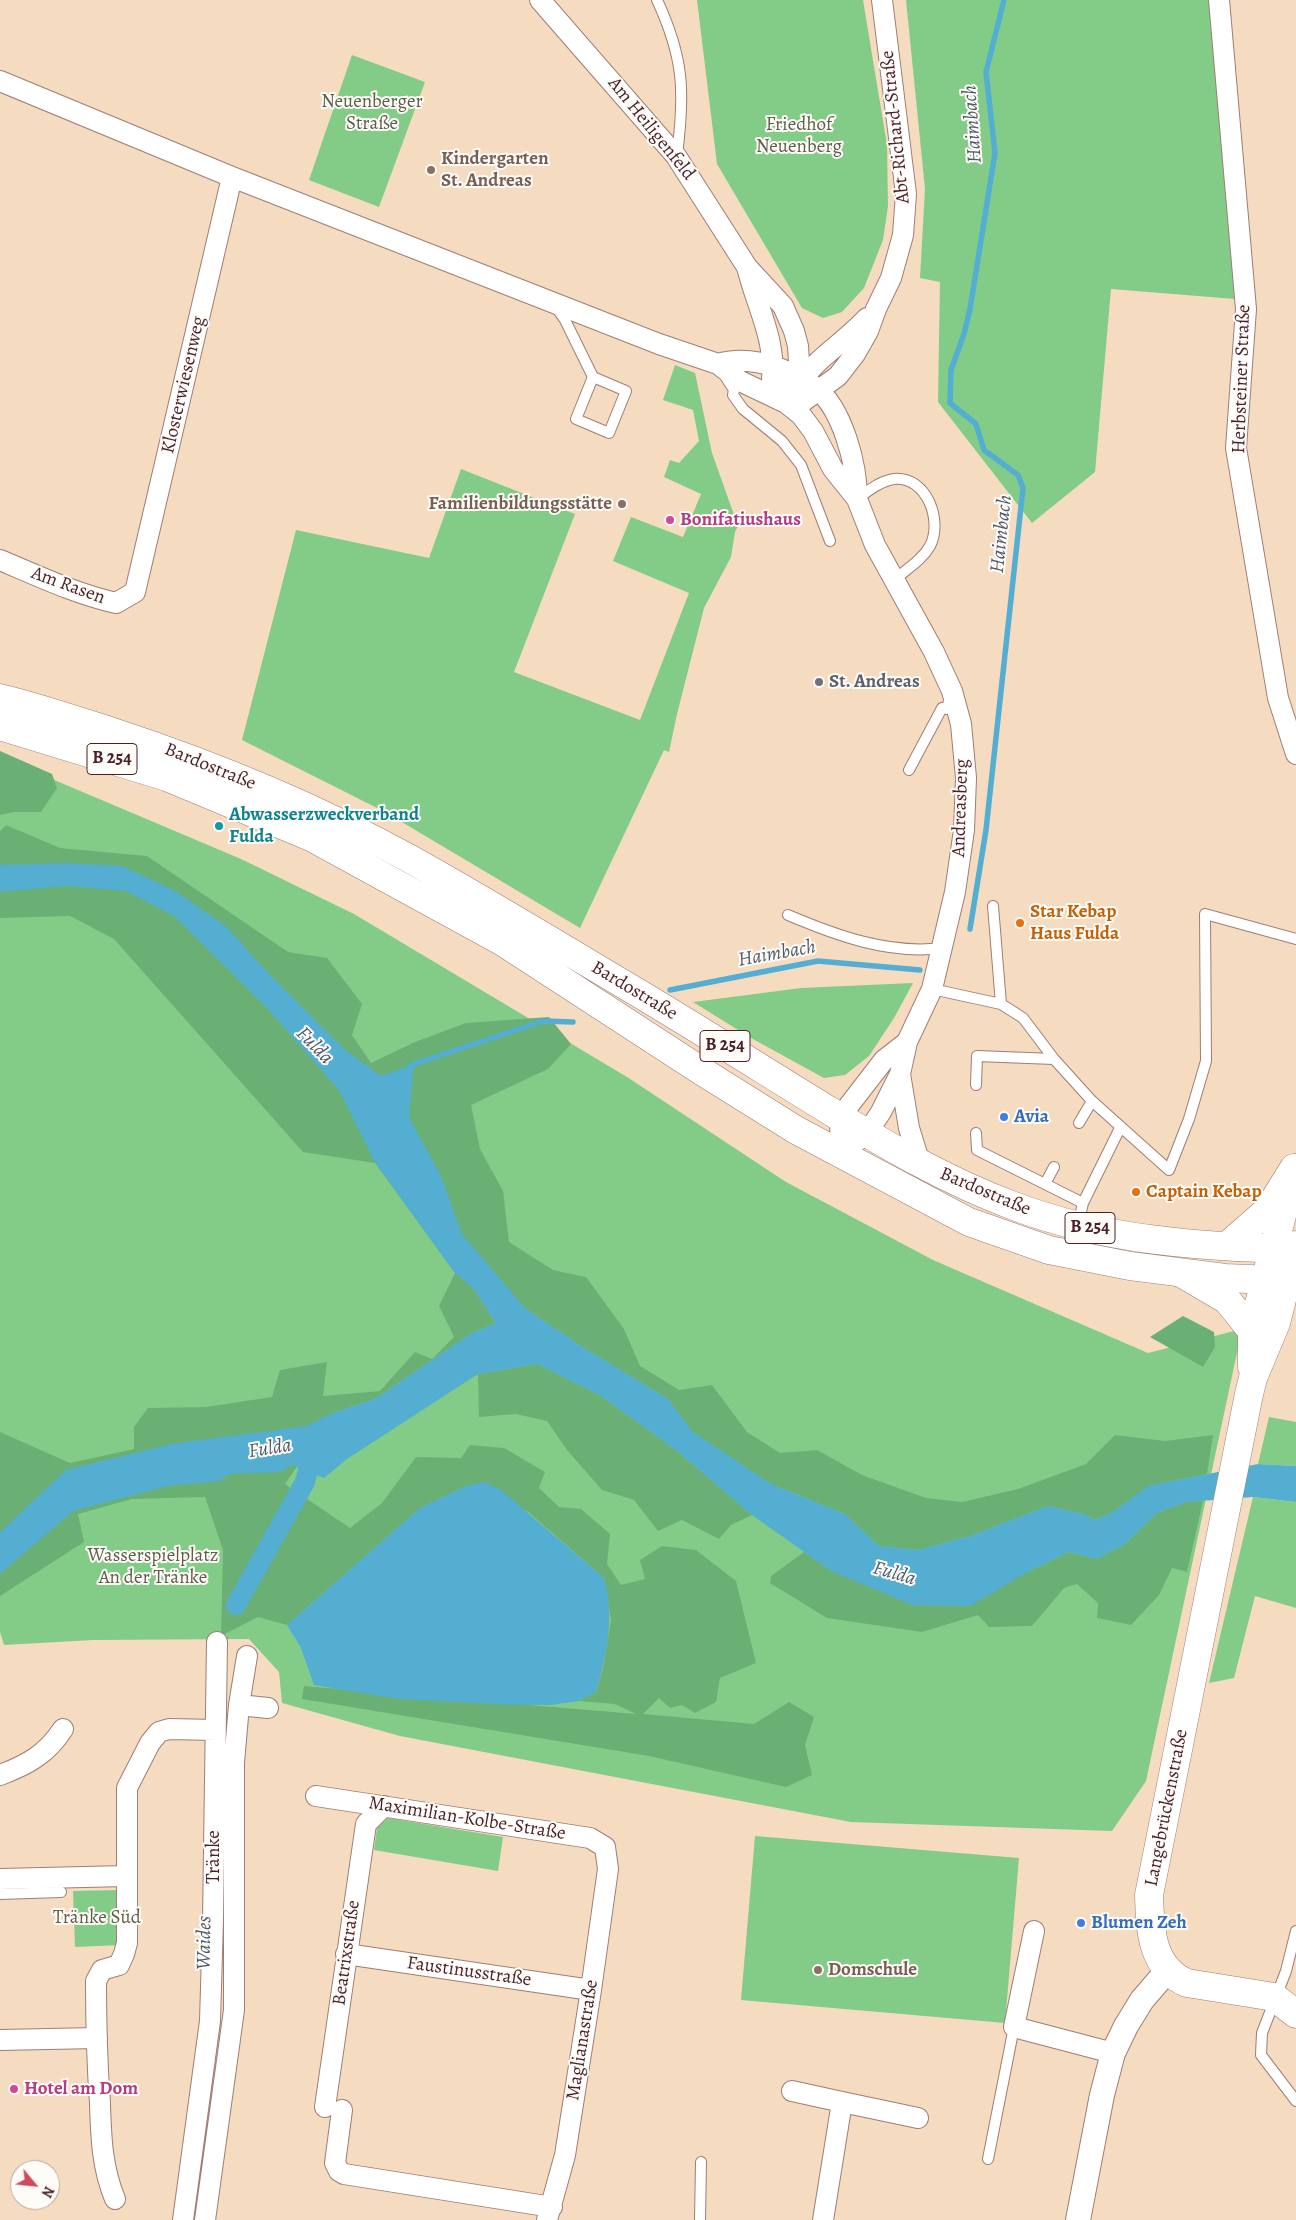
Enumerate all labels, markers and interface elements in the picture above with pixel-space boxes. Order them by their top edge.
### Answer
street label: Abt-Richard-Straße [877,49,915,205]
street label: Am Heiligenfeld [603,73,699,185]
water label: Haimbach [958,84,988,164]
park label: Neuenberger Straße [321,91,423,135]
park label: Friedhof Neuenberg [756,114,842,158]
place label: Kindergarten St. Andreas [441,148,549,192]
marker: Kindergarten St. Andreas [425,164,437,176]
street label: Herbsteiner Straße [1228,304,1256,454]
street label: Klosterwiesenweg [157,314,211,456]
place label: Familienbildungsstätte [429,493,612,515]
water label: Haimbach [986,494,1018,574]
marker: Familienbildungsstätte [616,498,628,510]
place label: Bonifatiushaus [680,509,801,531]
marker: Bonifatiushaus [664,514,676,526]
street label: Am Rasen [28,562,108,610]
place label: St. Andreas [829,671,920,693]
marker: St. Andreas [813,676,825,688]
street label: Bardostraße [161,738,259,796]
road number: B 254 [87,744,137,774]
street label: Andreasberg [948,758,974,858]
place label: Abwasserzweckverband Fulda [229,804,419,848]
marker: Abwasserzweckverband Fulda [213,820,225,832]
place label: Star Kebap Haus Fulda [1030,901,1119,945]
marker: Star Kebap Haus Fulda [1014,917,1026,929]
water label: Haimbach [736,935,818,973]
street label: Bardostraße [587,956,681,1026]
water label: Fulda [290,1022,338,1070]
road number: B 254 [700,1030,750,1062]
place label: Avia [1014,1106,1049,1128]
marker: Avia [998,1111,1010,1123]
street label: Bardostraße [936,1163,1034,1221]
place label: Captain Kebap [1146,1181,1262,1203]
marker: Captain Kebap [1130,1186,1142,1198]
road number: B 254 [1065,1212,1115,1244]
water label: Fulda [247,1434,293,1464]
park label: Wasserspielplatz An der Tränke [88,1545,218,1589]
water label: Fulda [870,1557,918,1591]
street label: Langebrückenstraße [1141,1727,1193,1889]
street label: Maximilian-Kolbe-Straße [367,1792,567,1846]
street label: Tränke [203,1830,225,1884]
street label: Beatrixstraße [328,1899,366,2007]
park label: Tränke Süd [53,1907,141,1929]
place label: Blumen Zeh [1091,1912,1187,1934]
water label: Waides [193,1916,217,1970]
marker: Blumen Zeh [1075,1917,1087,1929]
street label: Faustinusstraße [405,1952,533,1992]
place label: Domschule [828,1959,917,1981]
marker: Domschule [812,1964,824,1976]
street label: Maglianastraße [562,1978,604,2102]
place label: Hotel am Dom [24,2078,138,2100]
marker: Hotel am Dom [8,2083,20,2095]
north arrow [10,2160,60,2210]
text: N [37,2183,59,2201]

